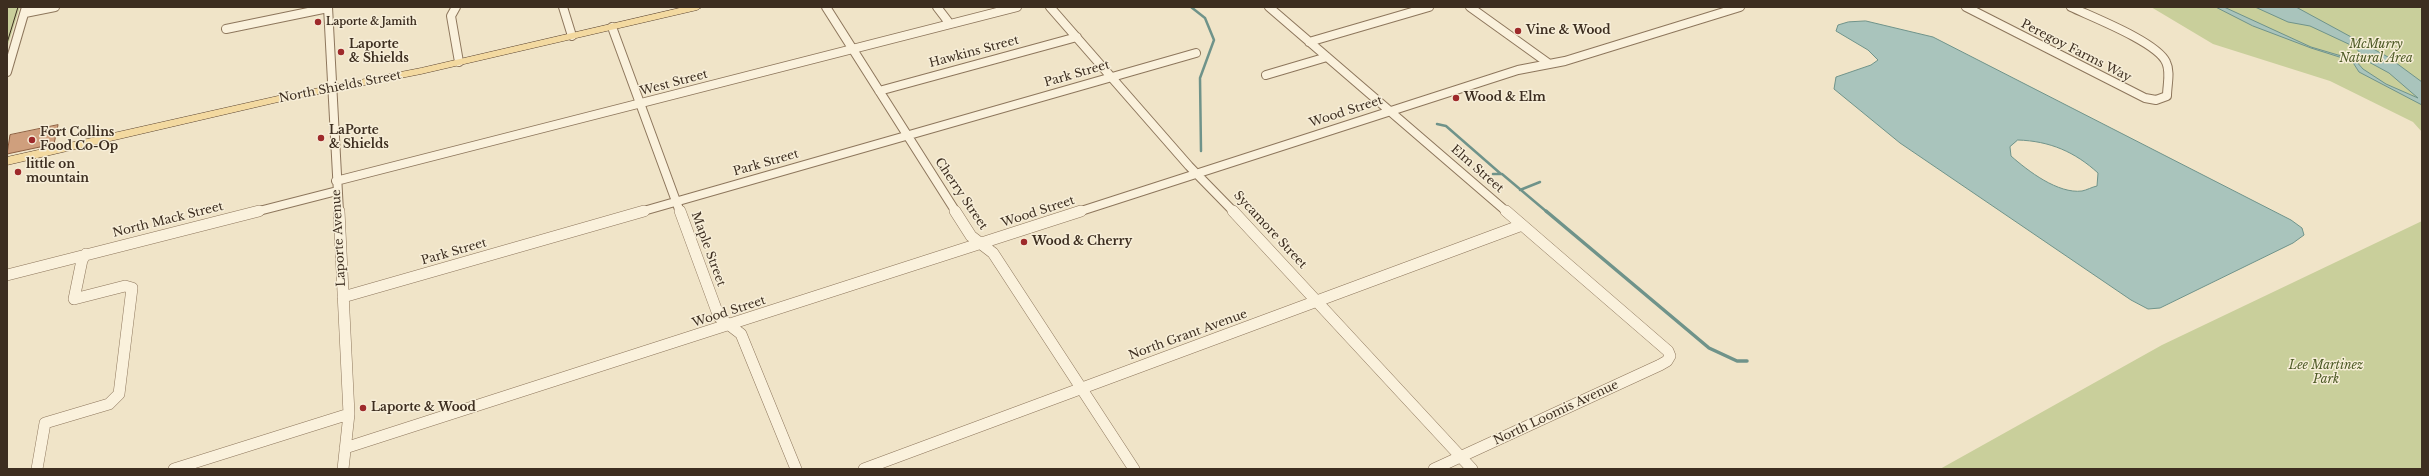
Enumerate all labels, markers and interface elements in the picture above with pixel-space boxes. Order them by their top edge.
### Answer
place label: Laporte & Jamith [326,16,417,28]
marker: Laporte & Jamith [313,17,323,27]
street label: Peregoy Farms Way [2018,17,2134,85]
place label: Vine & Wood [1526,24,1611,38]
marker: Vine & Wood [1513,26,1523,36]
street label: Hawkins Street [928,33,1020,71]
place label: Laporte & Shields [349,38,409,66]
park label: McMurry Natural Area [2339,38,2413,66]
marker: Laporte & Shields [336,47,346,57]
street label: Park Street [1043,58,1111,90]
street label: West Street [639,67,709,99]
street label: North Shields Street [278,68,402,106]
place label: Wood & Elm [1464,91,1546,105]
street label: Wood Street [1307,93,1385,131]
marker: Wood & Elm [1451,93,1461,103]
place label: LaPorte & Shields [329,124,389,152]
place label: Fort Collins Food Co-Op [40,126,118,154]
marker: LaPorte & Shields [316,133,326,143]
marker: Fort Collins Food Co-Op [27,135,37,145]
street label: Elm Street [1448,142,1506,196]
street label: Park Street [732,147,800,179]
street label: Cherry Street [932,155,990,233]
place label: little on mountain [26,158,89,186]
marker: little on mountain [13,167,23,177]
street label: Sycamore Street [1230,188,1310,272]
street label: Laporte Avenue [329,189,349,287]
street label: Wood Street [999,193,1077,231]
street label: North Mack Street [111,199,225,241]
street label: Maple Street [688,210,728,288]
place label: Wood & Cherry [1032,235,1132,249]
street label: Park Street [420,236,488,268]
marker: Wood & Cherry [1019,237,1029,247]
street label: Wood Street [690,293,768,331]
street label: North Grant Avenue [1127,307,1249,363]
park label: Lee Martinez Park [2289,359,2363,387]
street label: North Loomis Avenue [1491,378,1621,448]
place label: Laporte & Wood [371,401,476,415]
marker: Laporte & Wood [358,403,368,413]

